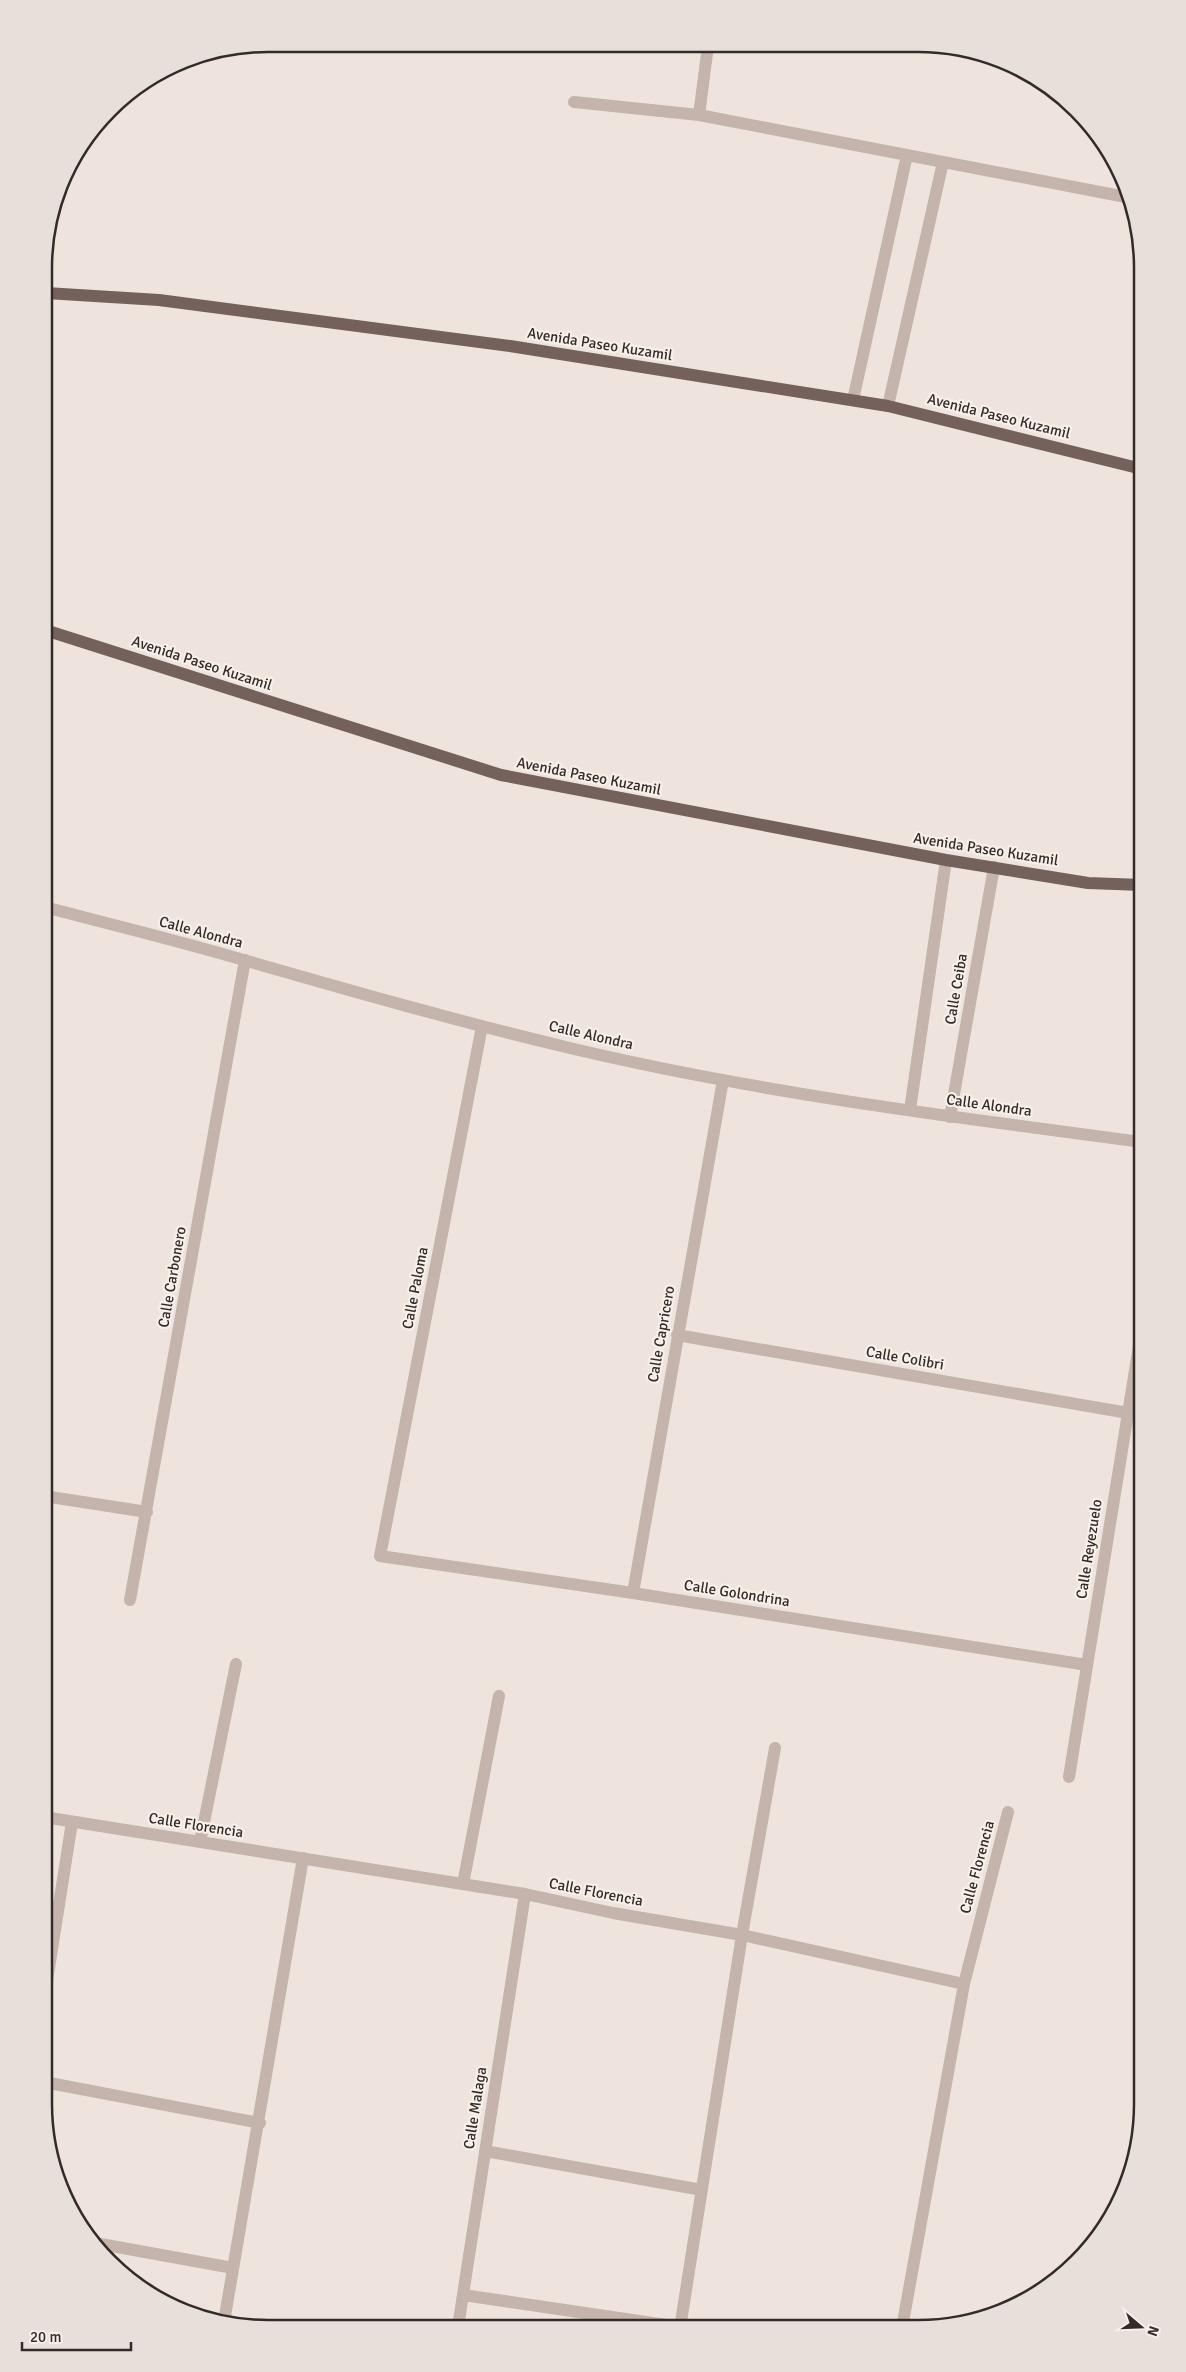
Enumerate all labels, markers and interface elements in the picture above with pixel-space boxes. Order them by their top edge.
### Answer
street label: Avenida Paseo Kuzamil [526,324,674,364]
street label: Avenida Paseo Kuzamil [926,390,1072,442]
street label: Avenida Paseo Kuzamil [129,632,275,694]
street label: Avenida Paseo Kuzamil [515,753,663,799]
street label: Avenida Paseo Kuzamil [912,829,1060,869]
street label: Calle Alondra [157,912,245,952]
street label: Calle Ceiba [941,952,971,1026]
street label: Calle Alondra [547,1017,635,1053]
street label: Calle Alondra [945,1090,1033,1120]
street label: Calle Carbonero [154,1225,190,1329]
street label: Calle Paloma [398,1245,432,1331]
street label: Calle Capricero [644,1284,678,1384]
street label: Calle Colibri [865,1342,945,1374]
street label: Calle Reyezuelo [1072,1498,1106,1600]
street label: Calle Golondrina [683,1576,791,1610]
street label: Calle Florencia [147,1809,245,1841]
street label: Calle Florencia [956,1819,998,1915]
street label: Calle Florencia [547,1874,645,1910]
street label: Calle Malaga [460,2066,490,2150]
north arrow [1116,2302,1166,2352]
scale bar [22,2320,131,2352]
text: N [1143,2324,1162,2338]
text: 20 m [30,2328,61,2346]

